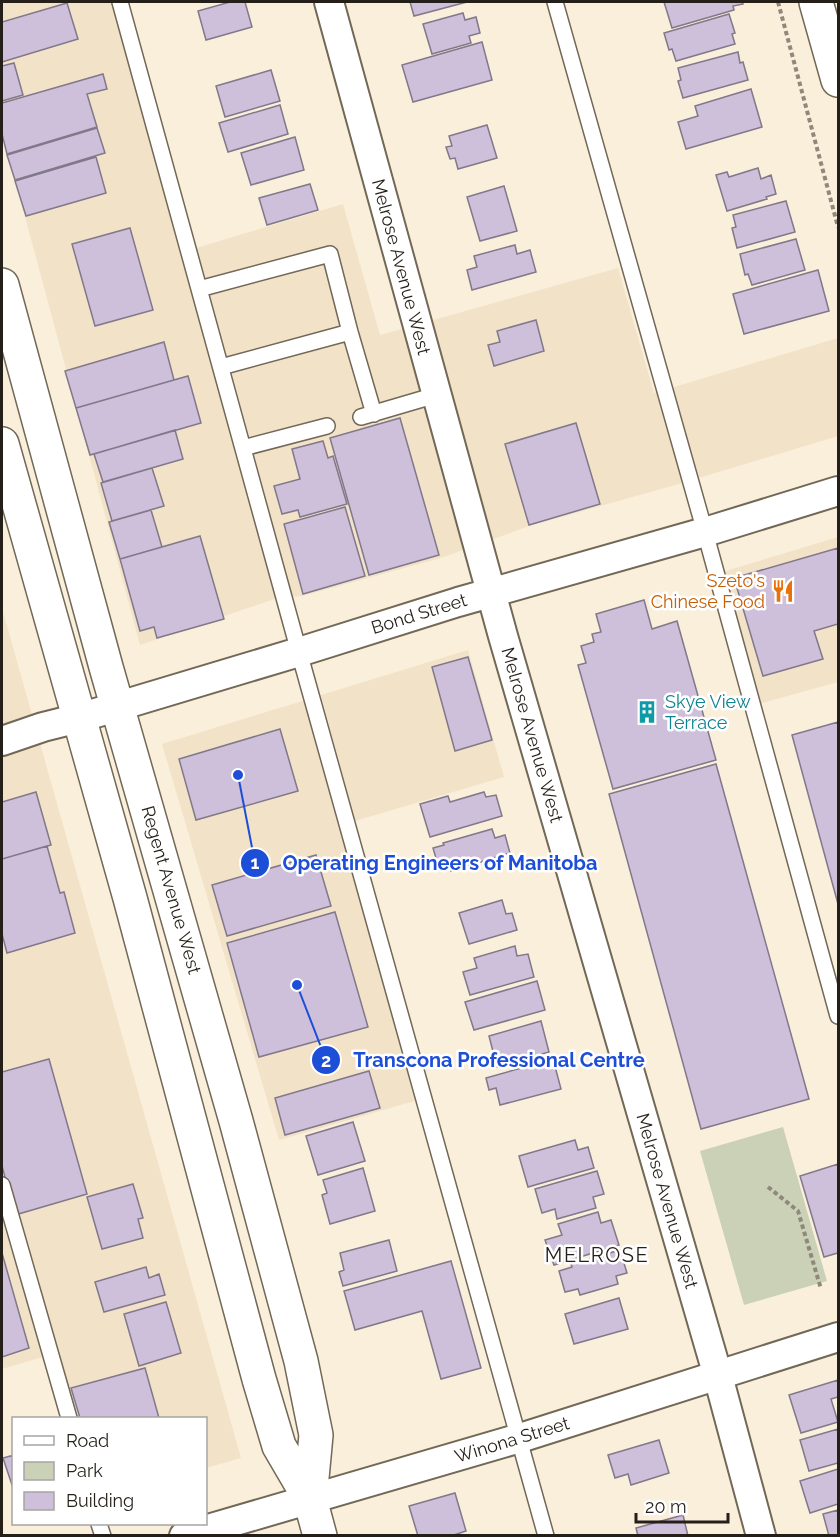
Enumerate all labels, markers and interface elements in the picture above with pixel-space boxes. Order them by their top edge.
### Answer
street label: Melrose Avenue West [368,177,435,357]
place label: Szeto's Chinese Food [651,570,765,612]
restaurant icon: Szeto's Chinese Food [770,578,796,604]
street label: Bond Street [368,589,469,638]
street label: Melrose Avenue West [497,645,568,825]
place label: Skye View Terrace [665,691,751,733]
building icon: Skye View Terrace [634,699,660,725]
street label: Regent Avenue West [137,803,206,976]
callout: Operating Engineers of Manitoba [240,844,609,882]
text: Operating Engineers of Manitoba [283,851,597,875]
text: 1 [251,852,260,873]
callout: Transcona Professional Centre [311,1041,657,1079]
text: Transcona Professional Centre [353,1048,645,1072]
text: 2 [321,1050,331,1071]
street label: Melrose Avenue West [632,1111,703,1291]
district label: MELROSE [545,1243,649,1267]
street label: Winona Street [452,1412,572,1467]
legend [12,1417,207,1525]
text: Road [66,1430,109,1451]
text: Park [66,1460,103,1481]
scale bar [636,1486,728,1524]
text: Building [66,1490,134,1511]
text: 20 m [645,1496,687,1517]

